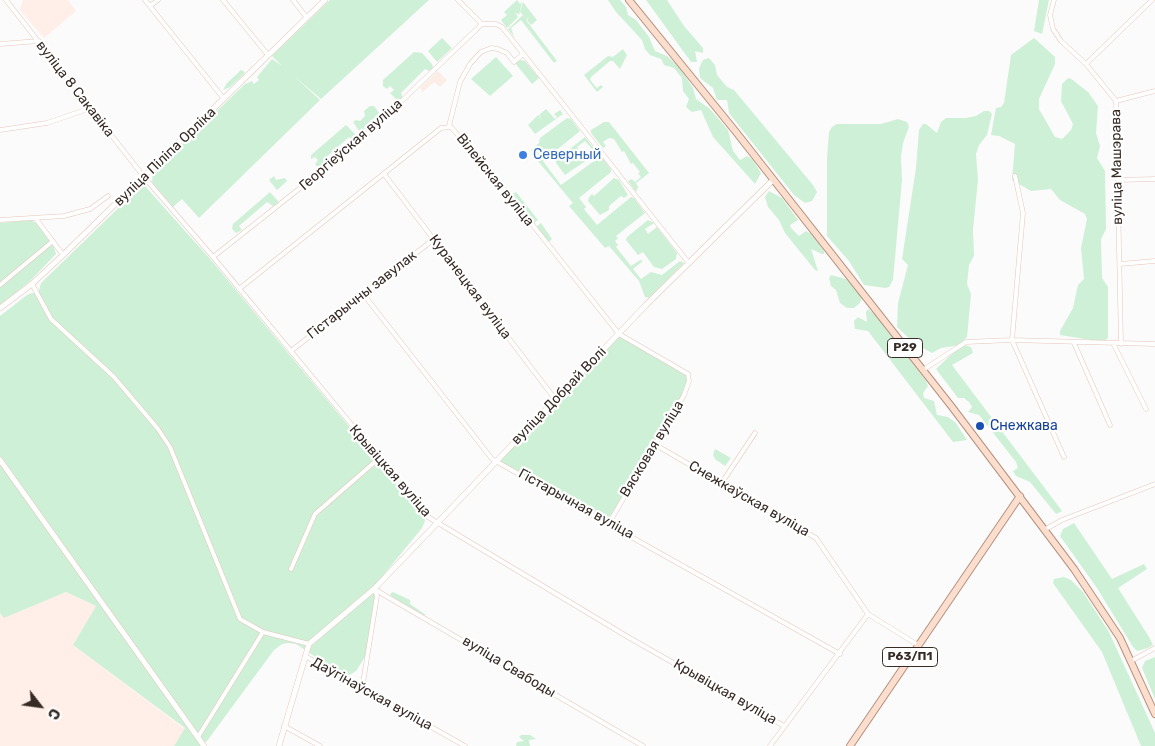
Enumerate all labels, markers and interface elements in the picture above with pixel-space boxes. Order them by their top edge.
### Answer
street label: вуліца 8 Сакавіка [32,38,118,140]
street label: Георгіеўская вуліца [296,96,406,194]
street label: вуліца Піліпа Орліка [111,104,219,210]
street label: вуліца Машэрава [1108,109,1126,225]
street label: Вілейская вуліца [453,130,537,230]
place label: Северный [533,147,601,163]
marker: Северный [517,149,529,161]
street label: Куранецкая вуліца [425,232,515,342]
street label: Гістарычны завулак [304,247,420,343]
road number: Р29 [888,338,922,358]
street label: вуліца Добрай Волі [508,344,610,448]
street label: Вясковая вуліца [617,398,687,500]
place label: Снежкава [990,418,1058,434]
marker: Снежкава [974,420,986,432]
street label: Крывіцкая вуліца [345,422,435,520]
street label: Снежкаўская вуліца [686,458,812,540]
street label: Гістарычная вуліца [515,465,637,543]
street label: вуліца Свабоды [459,633,559,701]
road number: Р63/П1 [882,648,938,666]
street label: Даўгінаўская вуліца [309,654,435,734]
street label: Крывіцкая вуліца [670,656,780,728]
north arrow [15,681,65,731]
text: С [44,705,63,722]

